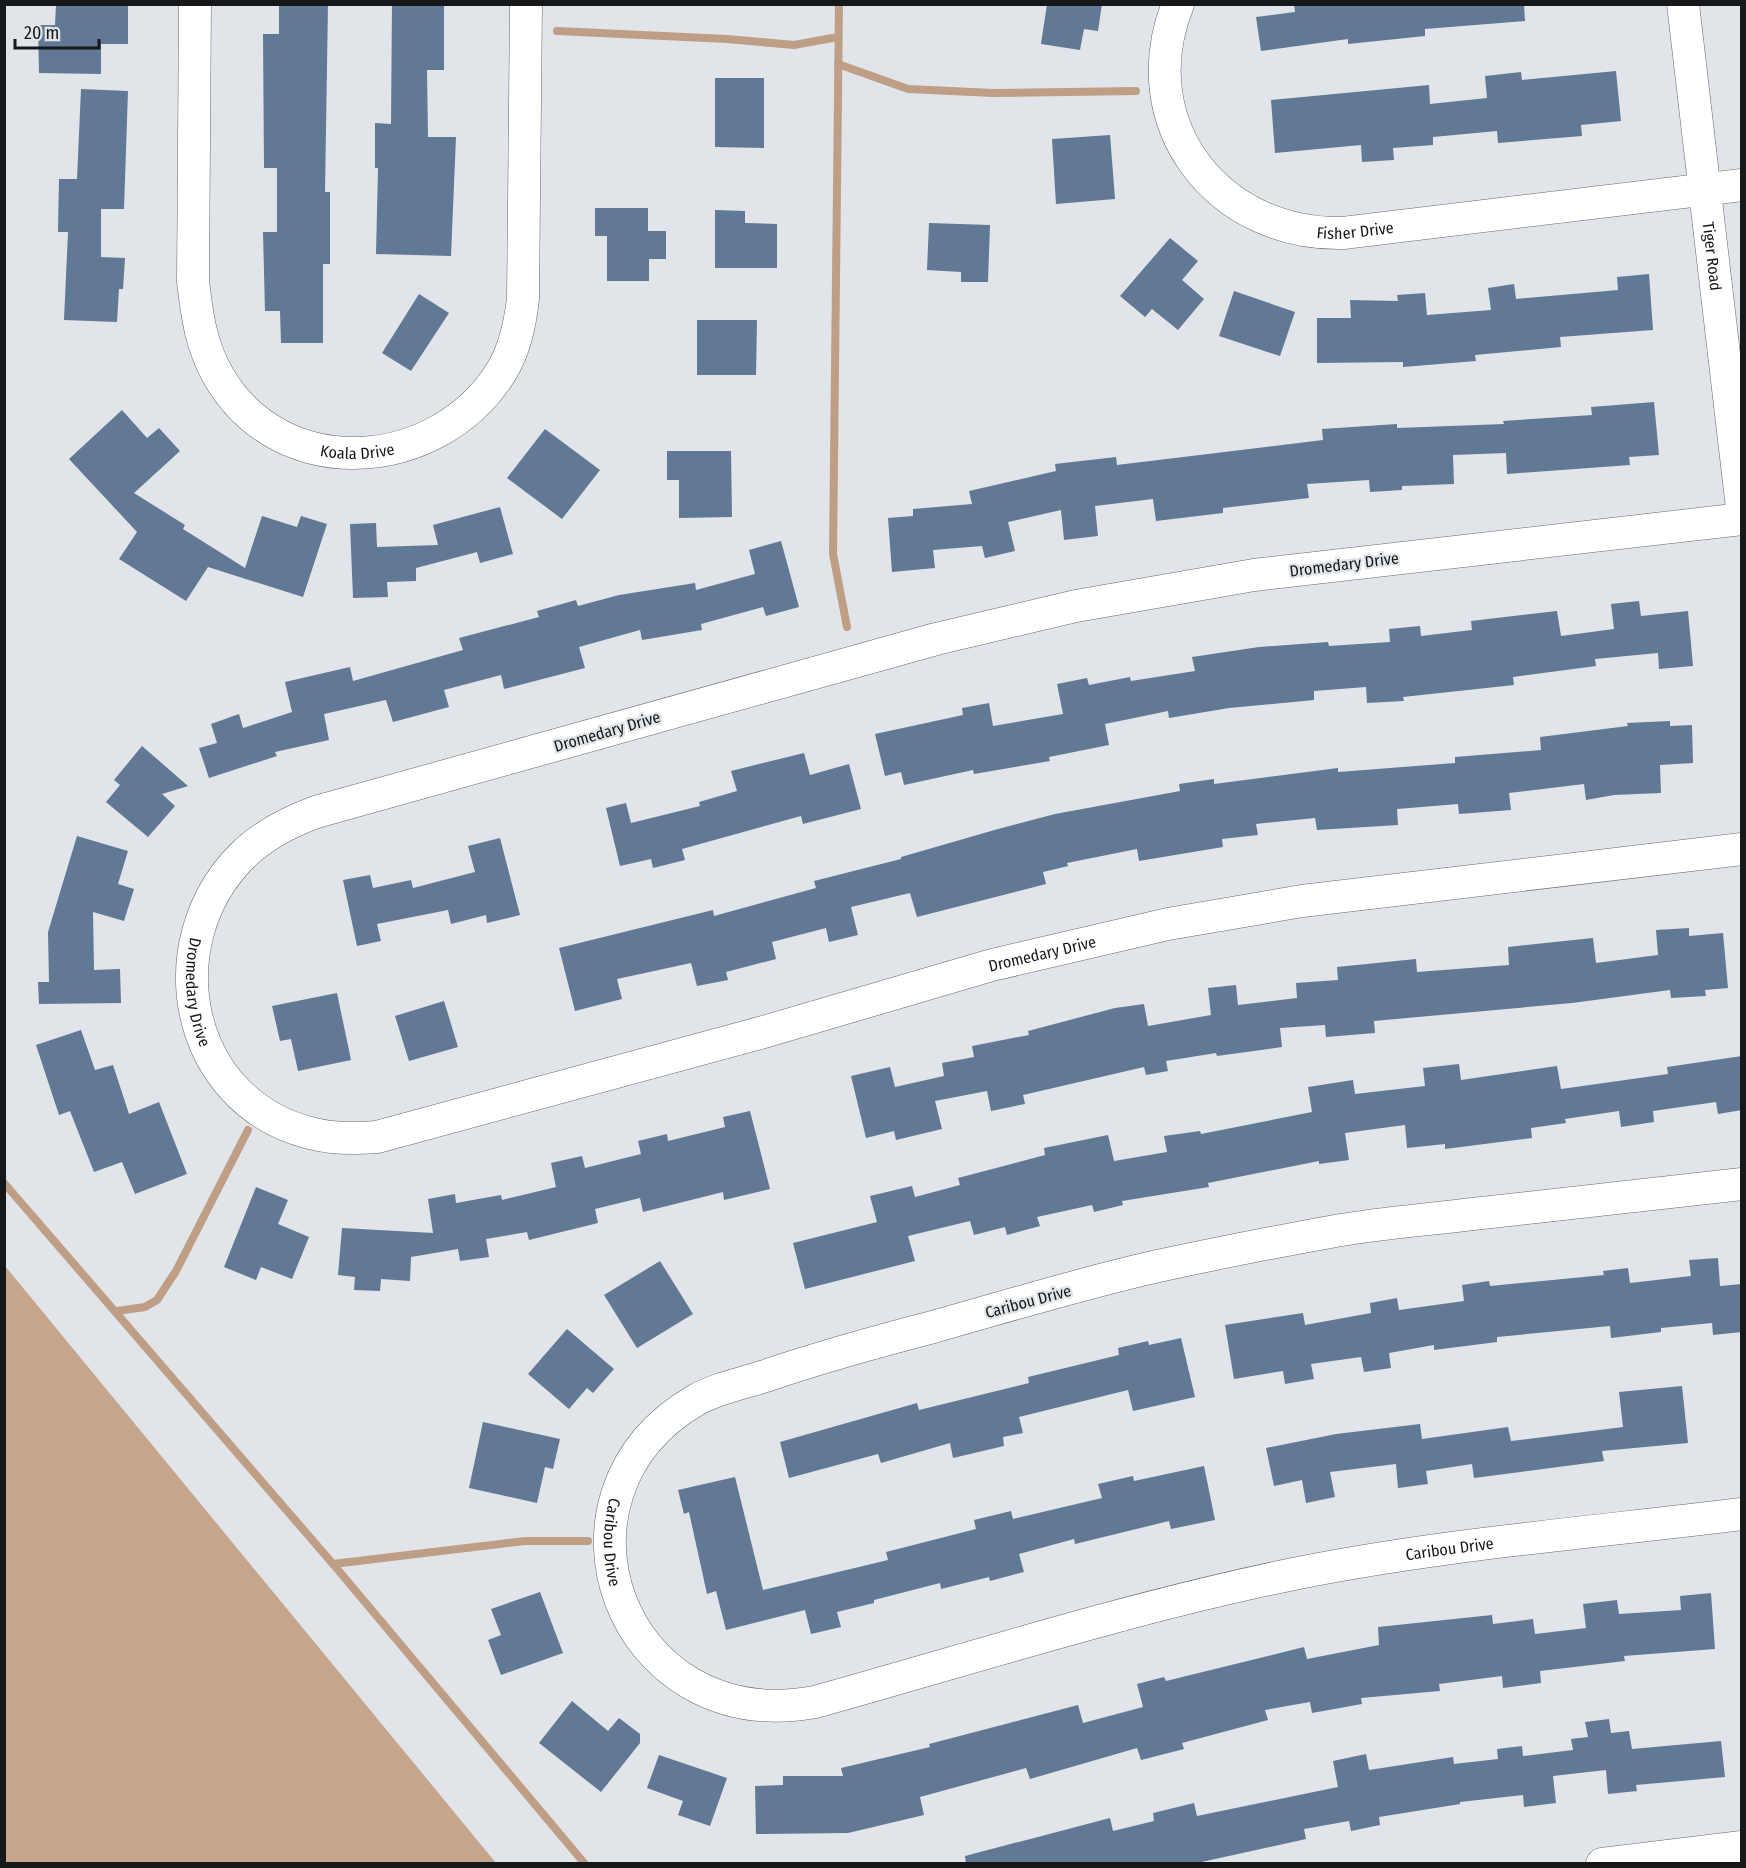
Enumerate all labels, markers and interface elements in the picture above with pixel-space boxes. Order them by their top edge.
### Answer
scale bar [15,12,99,50]
text: 20 m [24,22,59,44]
street label: Fisher Drive [1316,218,1395,243]
street label: Tiger Road [1699,221,1725,292]
street label: Koala Drive [319,439,396,463]
street label: Dromedary Drive [1288,548,1400,581]
street label: Dromedary Drive [552,707,663,756]
street label: Dromedary Drive [987,932,1098,976]
street label: Dromedary Drive [182,936,214,1050]
street label: Caribou Drive [983,1281,1073,1322]
street label: Caribou Drive [600,1496,625,1588]
street label: Caribou Drive [1404,1534,1495,1564]

